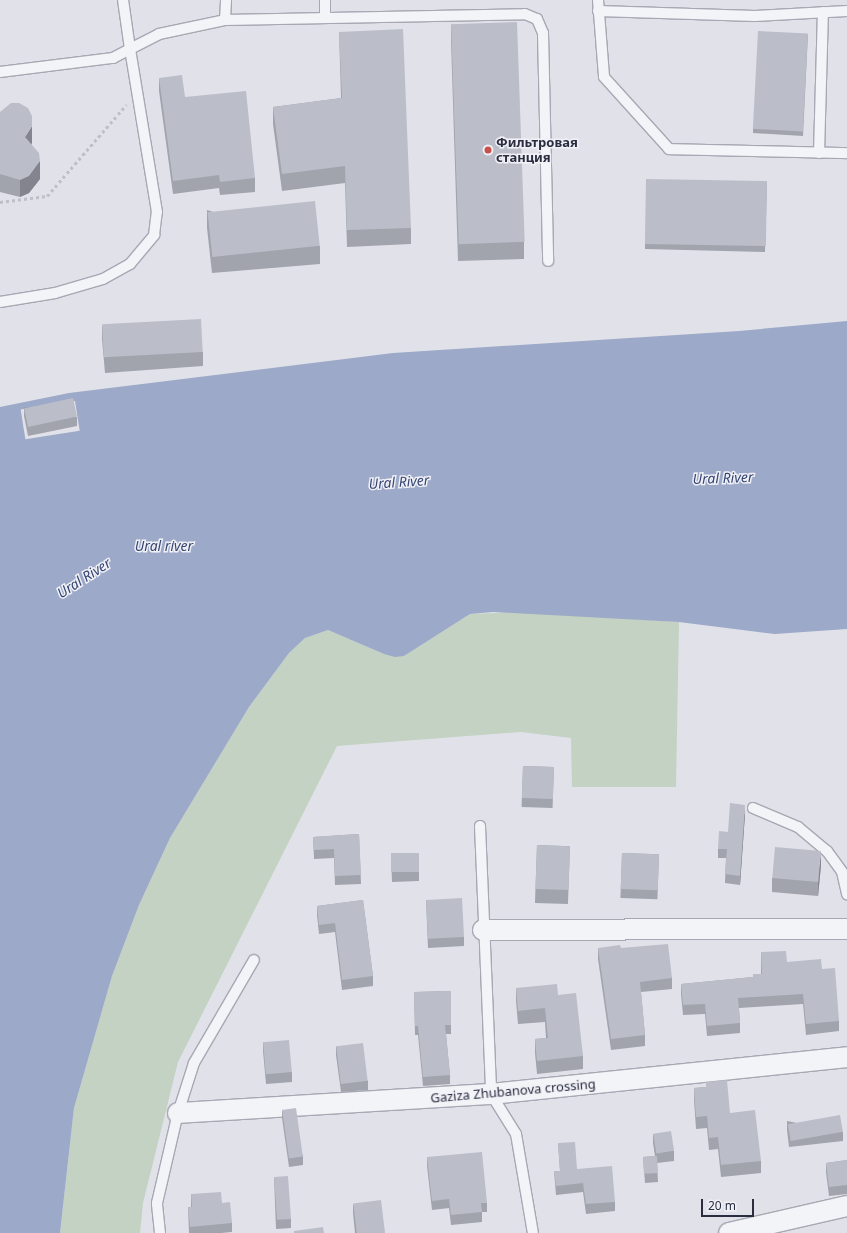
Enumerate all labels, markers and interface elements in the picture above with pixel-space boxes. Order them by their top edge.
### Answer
place label: Фильтровая станция [496,135,578,166]
marker: Фильтровая станция [483,145,493,155]
water label: Ural River [692,469,754,487]
water label: Ural River [368,472,430,492]
water label: Ural river [135,538,193,554]
water label: Ural River [54,554,114,602]
street label: Gaziza Zhubanova crossing [430,1076,596,1106]
scale bar [703,1191,756,1217]
text: 20 m [708,1197,736,1214]

